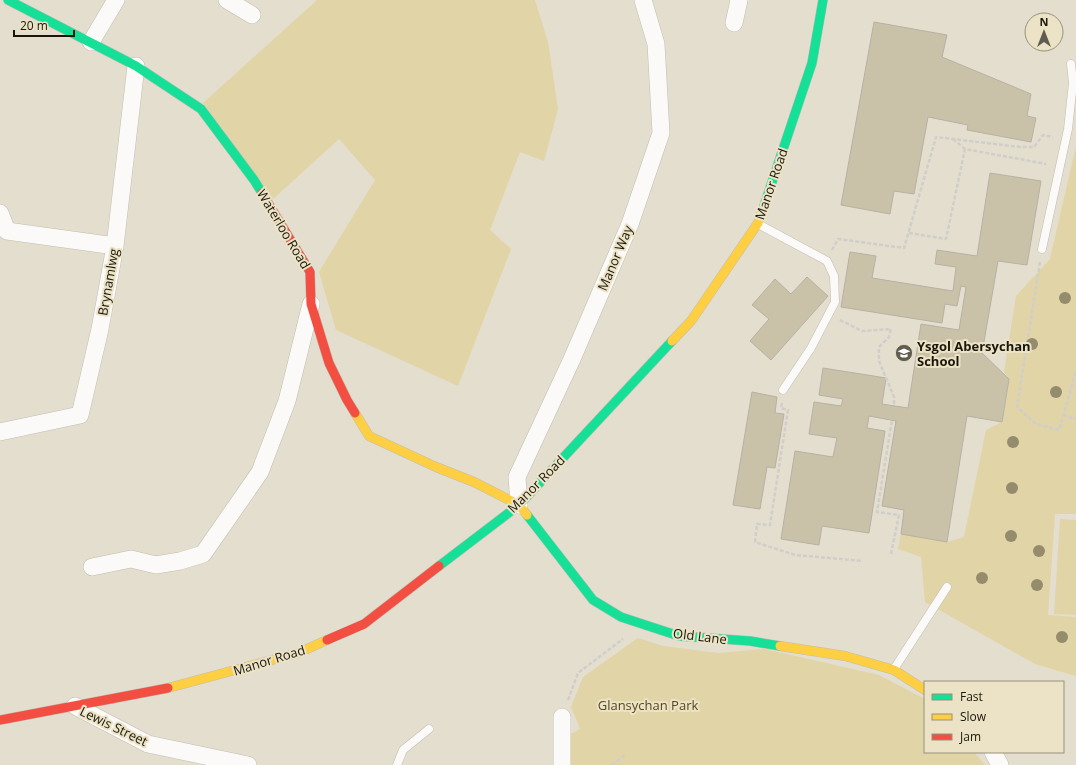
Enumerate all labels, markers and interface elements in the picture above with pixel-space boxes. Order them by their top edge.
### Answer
scale bar [14,12,74,38]
north arrow [1024,12,1064,52]
text: N [1040,14,1048,29]
text: 20 m [20,17,48,34]
street label: Manor Road [750,146,792,222]
street label: Waterloo Road [253,186,315,272]
street label: Manor Way [593,222,637,293]
street label: Brynamlwg [93,247,123,317]
place label: Ysgol Abersychan School [917,337,1031,370]
school or university icon: Ysgol Abersychan School [894,343,914,363]
street label: Manor Road [503,451,569,517]
street label: Old Lane [672,624,728,648]
street label: Manor Road [231,641,307,679]
legend [924,681,1064,753]
text: Fast [960,688,983,705]
park label: Glansychan Park [598,696,698,714]
street label: Lewis Street [77,702,151,750]
text: Slow [960,708,987,725]
text: Jam [959,728,981,745]

